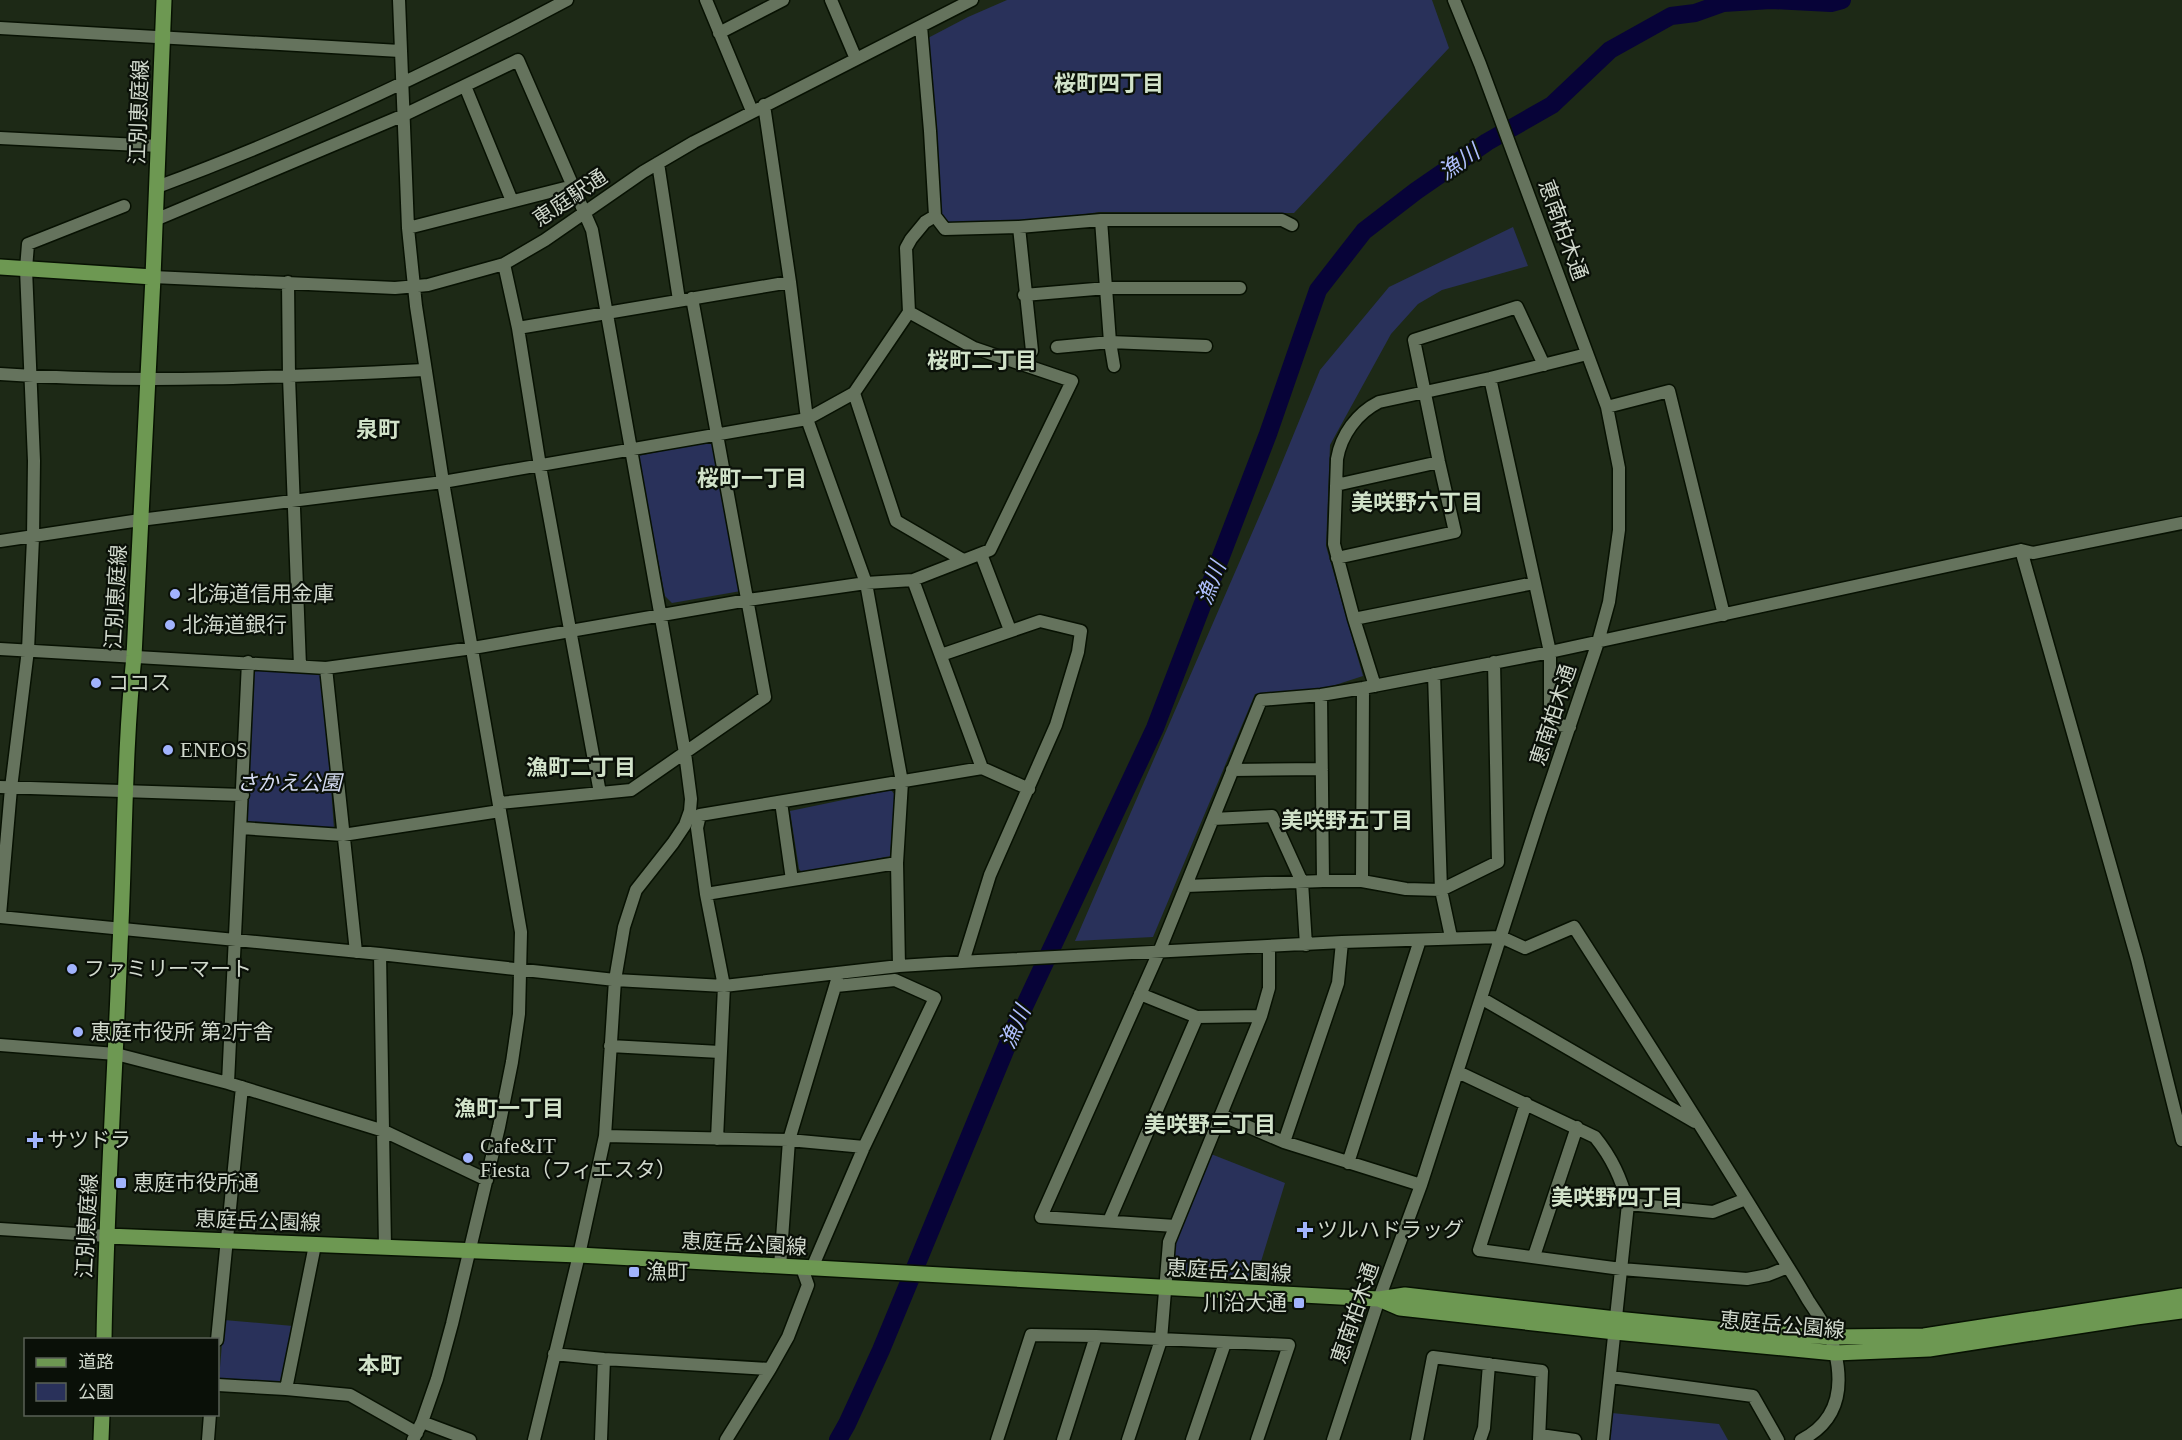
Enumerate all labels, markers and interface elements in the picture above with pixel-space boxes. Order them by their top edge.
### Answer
street label: 江別恵庭線 [125,59,153,165]
district label: 桜町四丁目 [1054,71,1164,96]
water label: 漁川 [1434,138,1486,185]
street label: 恵庭駅通 [528,165,612,231]
street label: 恵南柏木通 [1534,177,1592,283]
district label: 桜町二丁目 [927,348,1037,373]
district label: 泉町 [356,417,400,442]
district label: 桜町一丁目 [697,466,807,491]
district label: 美咲野六丁目 [1351,490,1483,515]
street label: 江別恵庭線 [101,544,131,650]
water label: 漁川 [1191,556,1231,608]
place label: 北海道信用金庫 [187,582,334,606]
marker: 北海道信用金庫 [168,587,182,601]
place label: 北海道銀行 [182,613,287,637]
marker: 北海道銀行 [163,618,177,632]
street label: 恵南柏木通 [1525,661,1581,769]
place label: ココス [108,671,171,695]
marker: ココス [89,676,103,690]
place label: ENEOS [180,738,248,762]
marker: ENEOS [161,743,175,757]
district label: 漁町二丁目 [526,755,636,780]
park label: さかえ公園 [237,771,344,795]
district label: 美咲野五丁目 [1281,808,1413,833]
place label: ファミリーマート [84,957,252,981]
marker: ファミリーマート [65,962,79,976]
water label: 漁川 [995,1000,1036,1052]
place label: 恵庭市役所 第2庁舎 [90,1020,274,1044]
marker: 恵庭市役所 第2庁舎 [71,1025,85,1039]
district label: 漁町一丁目 [454,1096,564,1121]
district label: 美咲野三丁目 [1144,1112,1276,1137]
place label: サツドラ [47,1128,131,1152]
marker: サツドラ [28,1133,42,1147]
place label: Cafe&IT Fiesta（フィエスタ） [480,1134,677,1182]
marker: Cafe&IT Fiesta（フィエスタ） [461,1151,475,1165]
place label: 恵庭市役所通 [133,1171,259,1195]
street label: 江別恵庭線 [72,1173,102,1279]
marker: 恵庭市役所通 [114,1176,128,1190]
district label: 美咲野四丁目 [1551,1185,1683,1210]
street label: 恵庭岳公園線 [195,1207,321,1235]
place label: ツルハドラッグ [1317,1218,1464,1242]
marker: ツルハドラッグ [1298,1223,1312,1237]
street label: 恵庭岳公園線 [680,1229,808,1259]
street label: 恵庭岳公園線 [1165,1256,1293,1286]
street label: 恵南柏木通 [1327,1259,1383,1367]
place label: 漁町 [646,1260,688,1284]
marker: 漁町 [627,1265,641,1279]
place label: 川沿大通 [1203,1291,1287,1315]
marker: 川沿大通 [1292,1296,1306,1310]
street label: 恵庭岳公園線 [1718,1308,1846,1342]
legend [24,1338,219,1416]
text: 道路 [78,1352,114,1372]
district label: 本町 [358,1353,402,1378]
text: 公園 [78,1382,114,1402]

